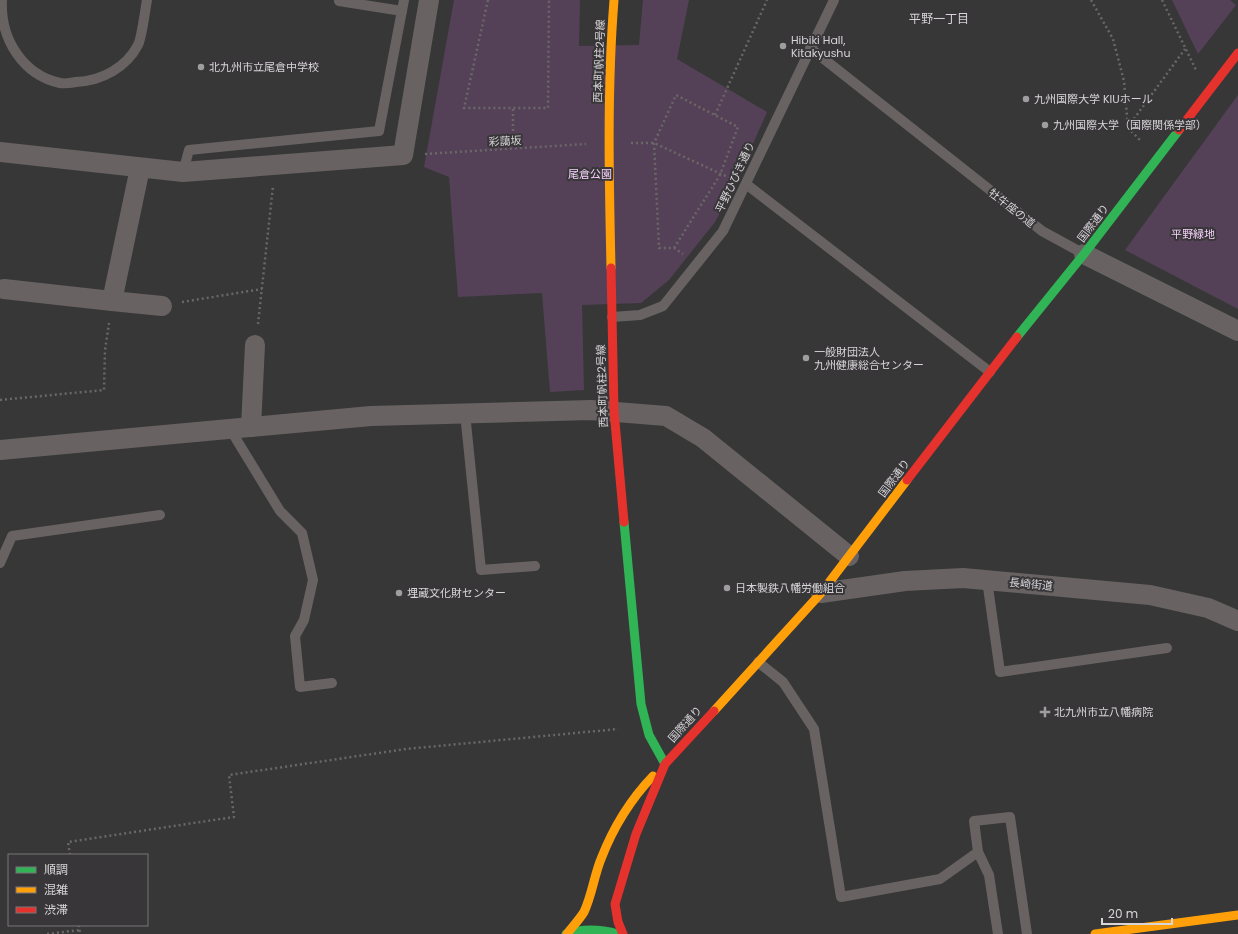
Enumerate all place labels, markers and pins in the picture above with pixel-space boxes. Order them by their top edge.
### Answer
place label: Hibiki Hall, Kitakyushu [791,32,850,61]
marker: Hibiki Hall, Kitakyushu [778,41,788,51]
place label: 北九州市立尾倉中学校 [209,59,319,75]
marker: 北九州市立尾倉中学校 [196,62,206,72]
place label: 九州国際大学 KIUホール [1034,91,1153,107]
marker: 九州国際大学 KIUホール [1021,94,1031,104]
place label: 九州国際大学（国際関係学部） [1053,117,1207,133]
marker: 九州国際大学（国際関係学部） [1040,120,1050,130]
place label: 一般財団法人 九州健康総合センター [814,344,924,373]
marker: 一般財団法人 九州健康総合センター [801,353,811,363]
place label: 日本製鉄八幡労働組合 [735,580,845,596]
marker: 日本製鉄八幡労働組合 [722,583,732,593]
place label: 埋蔵文化財センター [407,585,506,601]
marker: 埋蔵文化財センター [394,588,404,598]
place label: 北九州市立八幡病院 [1054,704,1153,720]
marker: 北九州市立八幡病院 [1039,706,1051,718]

